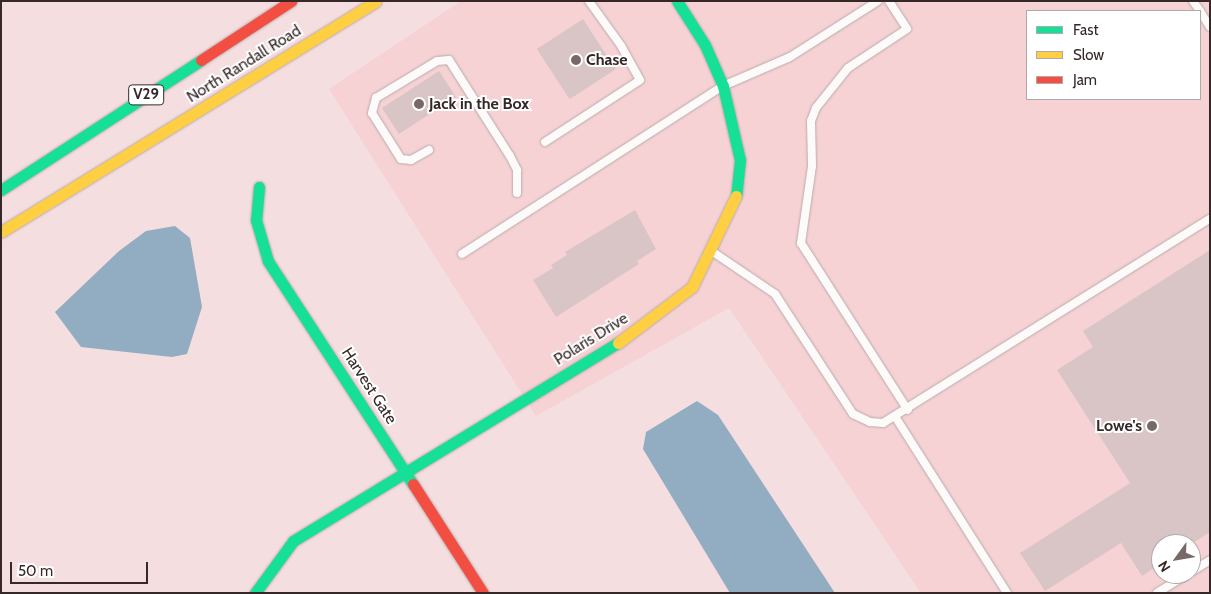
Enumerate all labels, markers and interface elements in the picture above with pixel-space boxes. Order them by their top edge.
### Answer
legend [1026,10,1201,100]
street label: North Randall Road [183,21,305,107]
text: Fast [1073,21,1098,39]
text: Slow [1073,46,1104,64]
place label: Chase [586,50,628,70]
marker: Chase [570,54,582,66]
text: Jam [1073,71,1097,89]
road number: V29 [127,82,165,108]
place label: Jack in the Box [429,94,529,114]
marker: Jack in the Box [413,98,425,110]
street label: Polaris Drive [550,309,632,369]
street label: Harvest Gate [337,344,401,428]
place label: Lowe's [1096,416,1142,436]
marker: Lowe's [1146,420,1158,432]
north arrow [1151,534,1201,584]
scale bar [12,552,150,584]
text: N [1154,557,1174,575]
text: 50 m [18,562,53,580]

